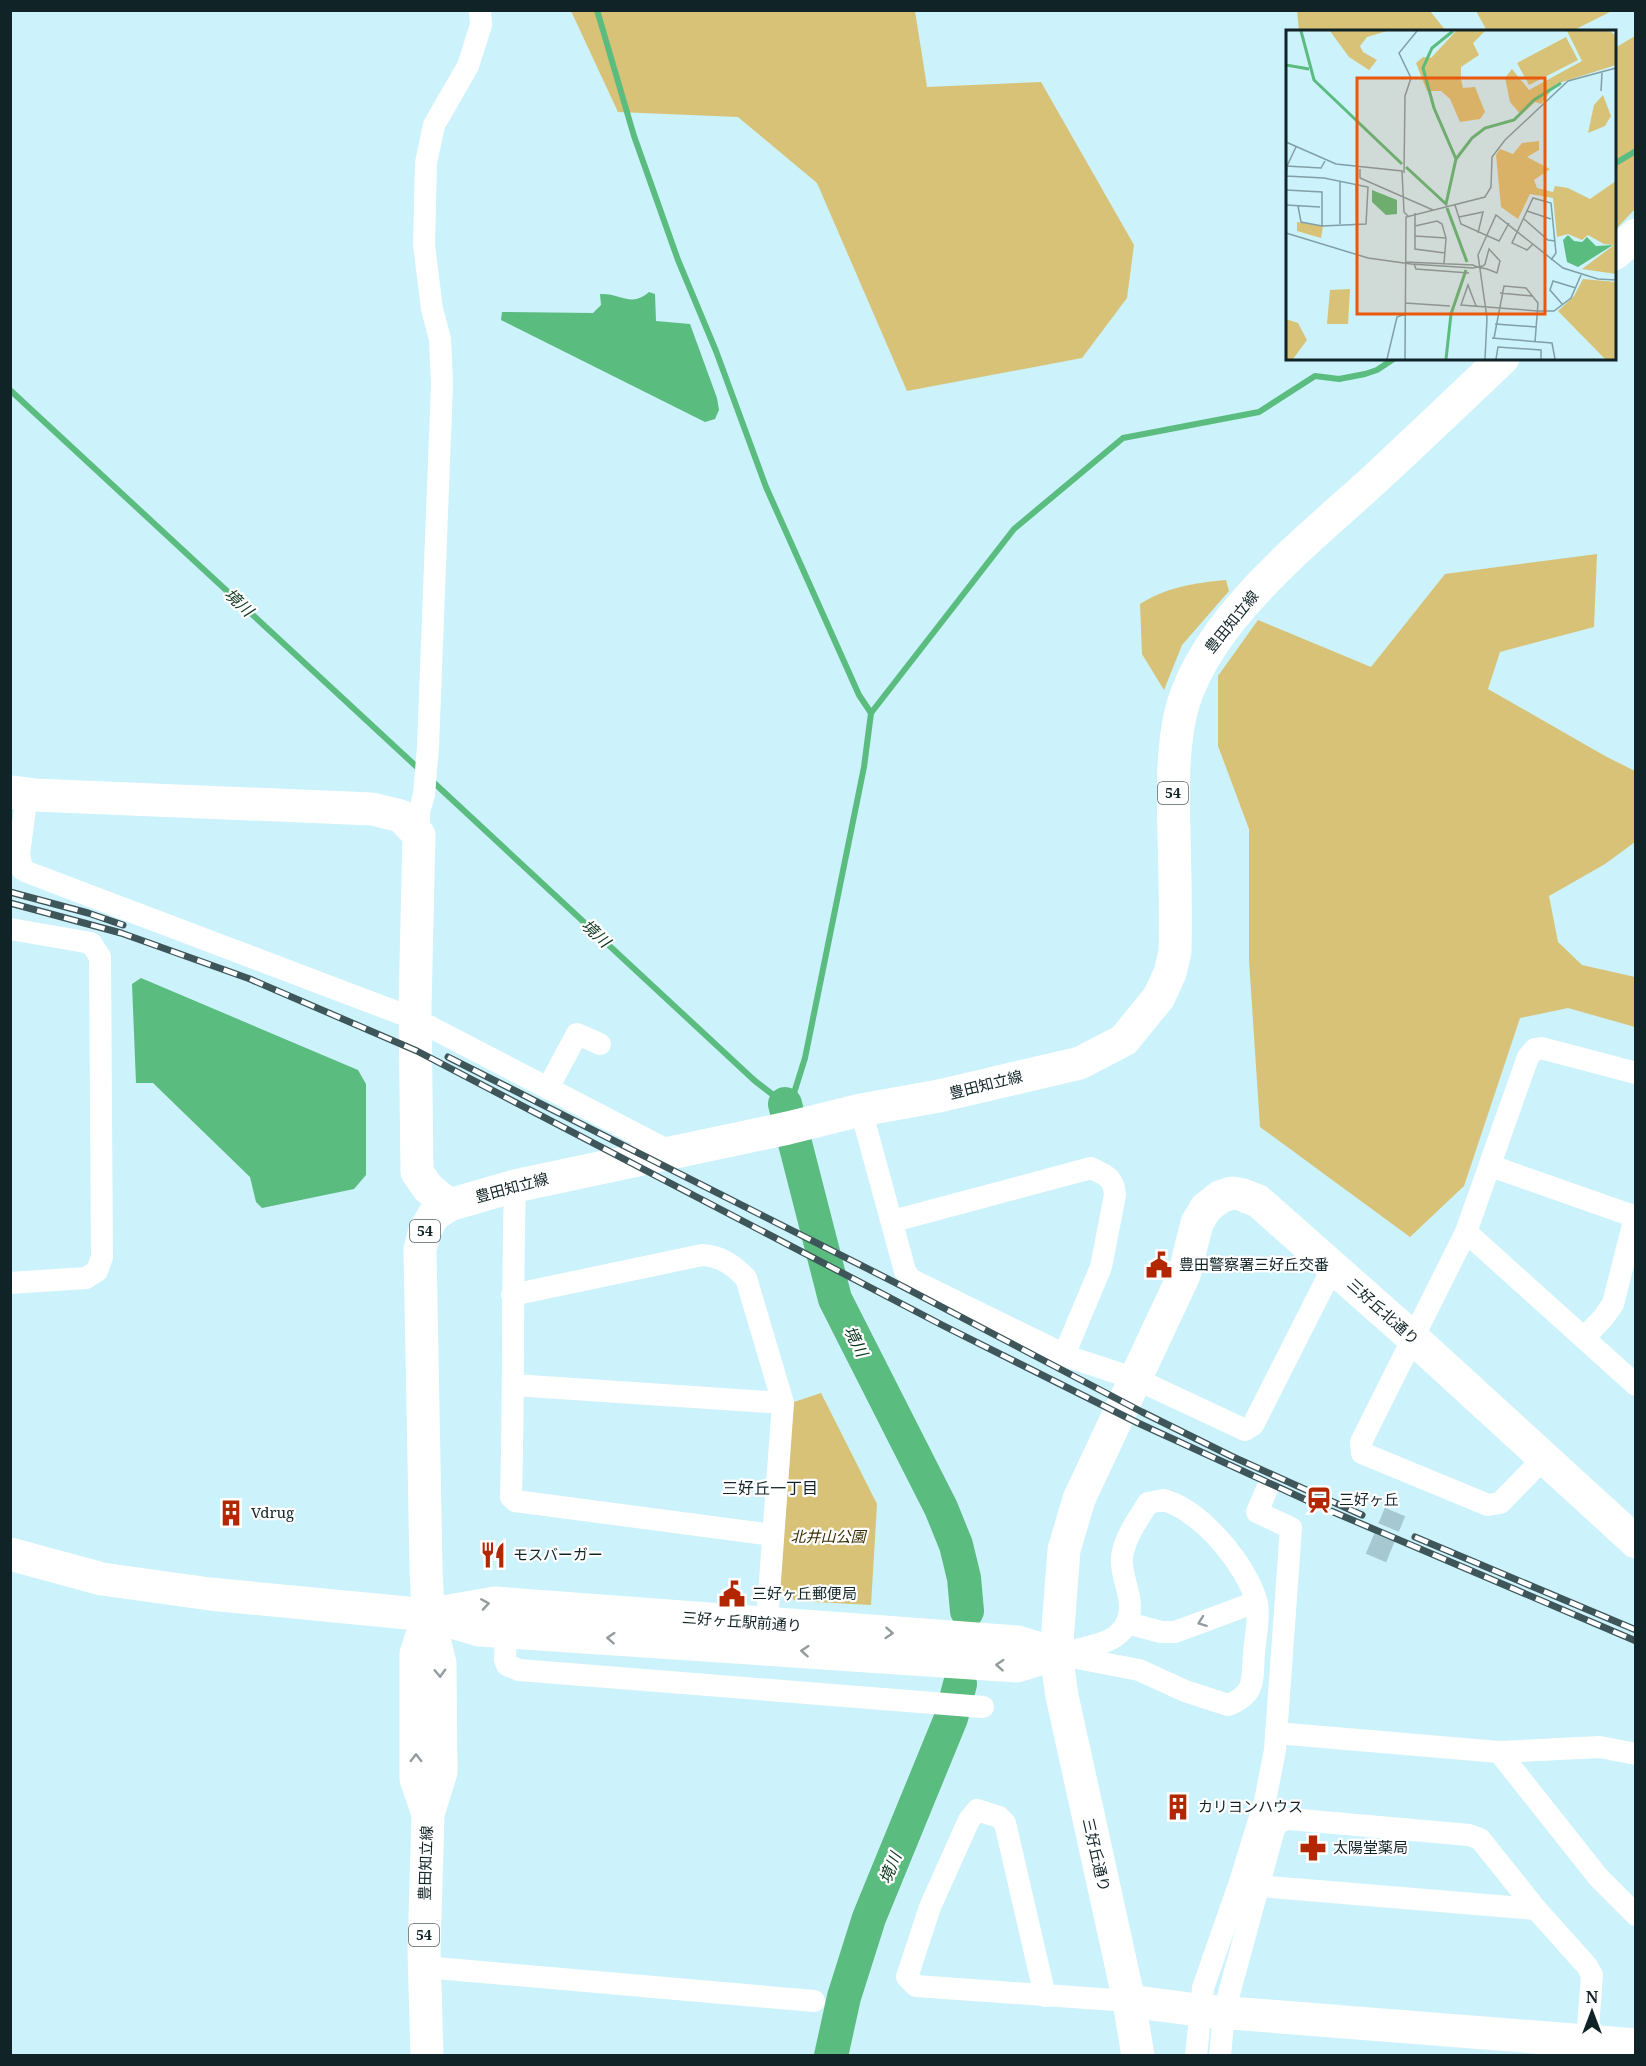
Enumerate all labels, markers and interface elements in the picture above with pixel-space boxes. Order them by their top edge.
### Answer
inset map [1286,30,1616,360]
water label: 境川 [220,583,260,622]
street label: 豊田知立線 [1200,586,1263,657]
road number: 54 [1158,782,1188,804]
water label: 境川 [577,914,617,953]
street label: 豊田知立線 [947,1065,1025,1103]
street label: 豊田知立線 [473,1168,551,1206]
road number: 54 [410,1220,440,1242]
public building icon: 豊田警察署三好丘交番 [1144,1250,1174,1280]
place label: 豊田警察署三好丘交番 [1179,1254,1329,1274]
street label: 三好丘北通り [1344,1274,1424,1349]
water label: 境川 [839,1322,874,1362]
district label: 三好丘一丁目 [722,1477,818,1499]
station icon: 三好ヶ丘 [1304,1485,1334,1515]
place label: 三好ヶ丘 [1339,1489,1399,1509]
building icon: Vdrug [216,1498,246,1528]
place label: Vdrug [251,1502,294,1522]
park label: 北井山公園 [790,1526,867,1546]
restaurant icon: モスバーガー [478,1540,508,1570]
place label: モスバーガー [513,1544,603,1564]
public building icon: 三好ヶ丘郵便局 [717,1579,747,1609]
place label: 三好ヶ丘郵便局 [752,1583,857,1603]
one-way arrow [481,1599,490,1611]
street label: 三好ヶ丘駅前通り [682,1607,803,1635]
one-way arrow [1197,1615,1207,1628]
one-way arrow [884,1626,893,1639]
one-way arrow [606,1632,615,1645]
one-way arrow [801,1645,810,1658]
one-way arrow [995,1658,1004,1671]
one-way arrow [433,1668,446,1677]
one-way arrow [410,1753,422,1762]
building icon: カリヨンハウス [1163,1792,1193,1822]
place label: カリヨンハウス [1198,1796,1303,1816]
street label: 三好丘通り [1079,1816,1115,1894]
street label: 豊田知立線 [414,1825,436,1901]
pharmacy icon: 太陽堂薬局 [1298,1833,1328,1863]
place label: 太陽堂薬局 [1333,1837,1408,1857]
water label: 境川 [874,1847,907,1887]
road number: 54 [409,1924,439,1946]
north arrow [1562,1982,1622,2042]
text: N [1586,1986,1599,2008]

